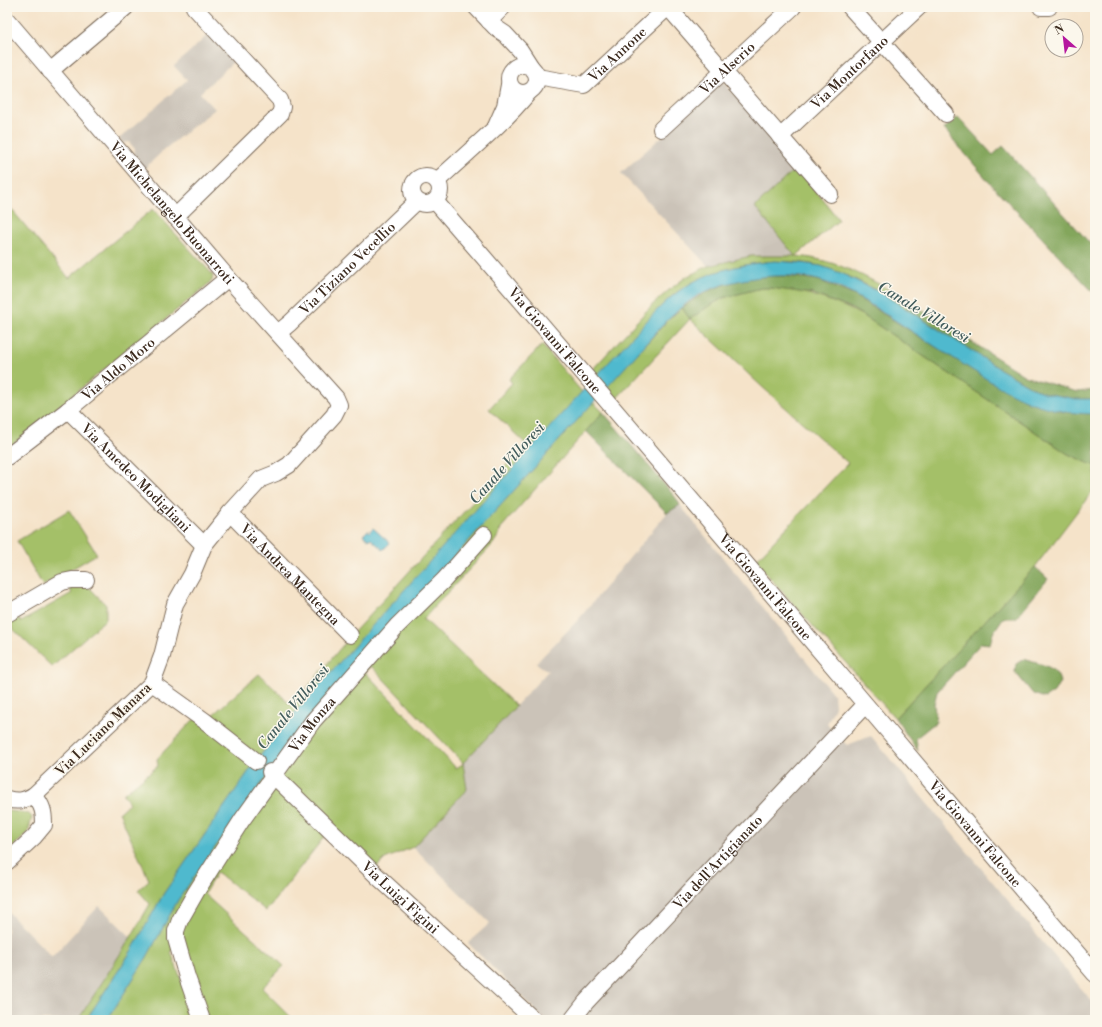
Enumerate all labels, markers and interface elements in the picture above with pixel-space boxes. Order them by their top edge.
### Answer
north arrow [1044,18,1084,58]
text: N [1053,22,1067,38]
street label: Via Annone [584,23,651,87]
street label: Via Montorfano [807,32,893,114]
street label: Via Alserio [695,38,760,100]
street label: Via Michelangelo Buonarroti [105,138,238,289]
street label: Via Tiziano Vecellio [295,218,400,320]
water label: Canale Villoresi [874,277,974,348]
street label: Via Giovanni Falcone [503,283,605,398]
street label: Via Aldo Moro [77,334,159,406]
water label: Canale Villoresi [465,418,549,508]
street label: Via Amedeo Modigliani [76,419,194,537]
street label: Via Andrea Mantegna [235,520,344,630]
street label: Via Giovanni Falcone [714,530,815,645]
water label: Canale Villoresi [253,661,334,754]
street label: Via Luciano Manara [51,679,156,781]
street label: Via Monza [285,693,341,757]
street label: Via Giovanni Falcone [923,777,1025,891]
street label: Via dell'Artigianato [669,811,767,914]
street label: Via Luigi Figini [357,857,443,939]

